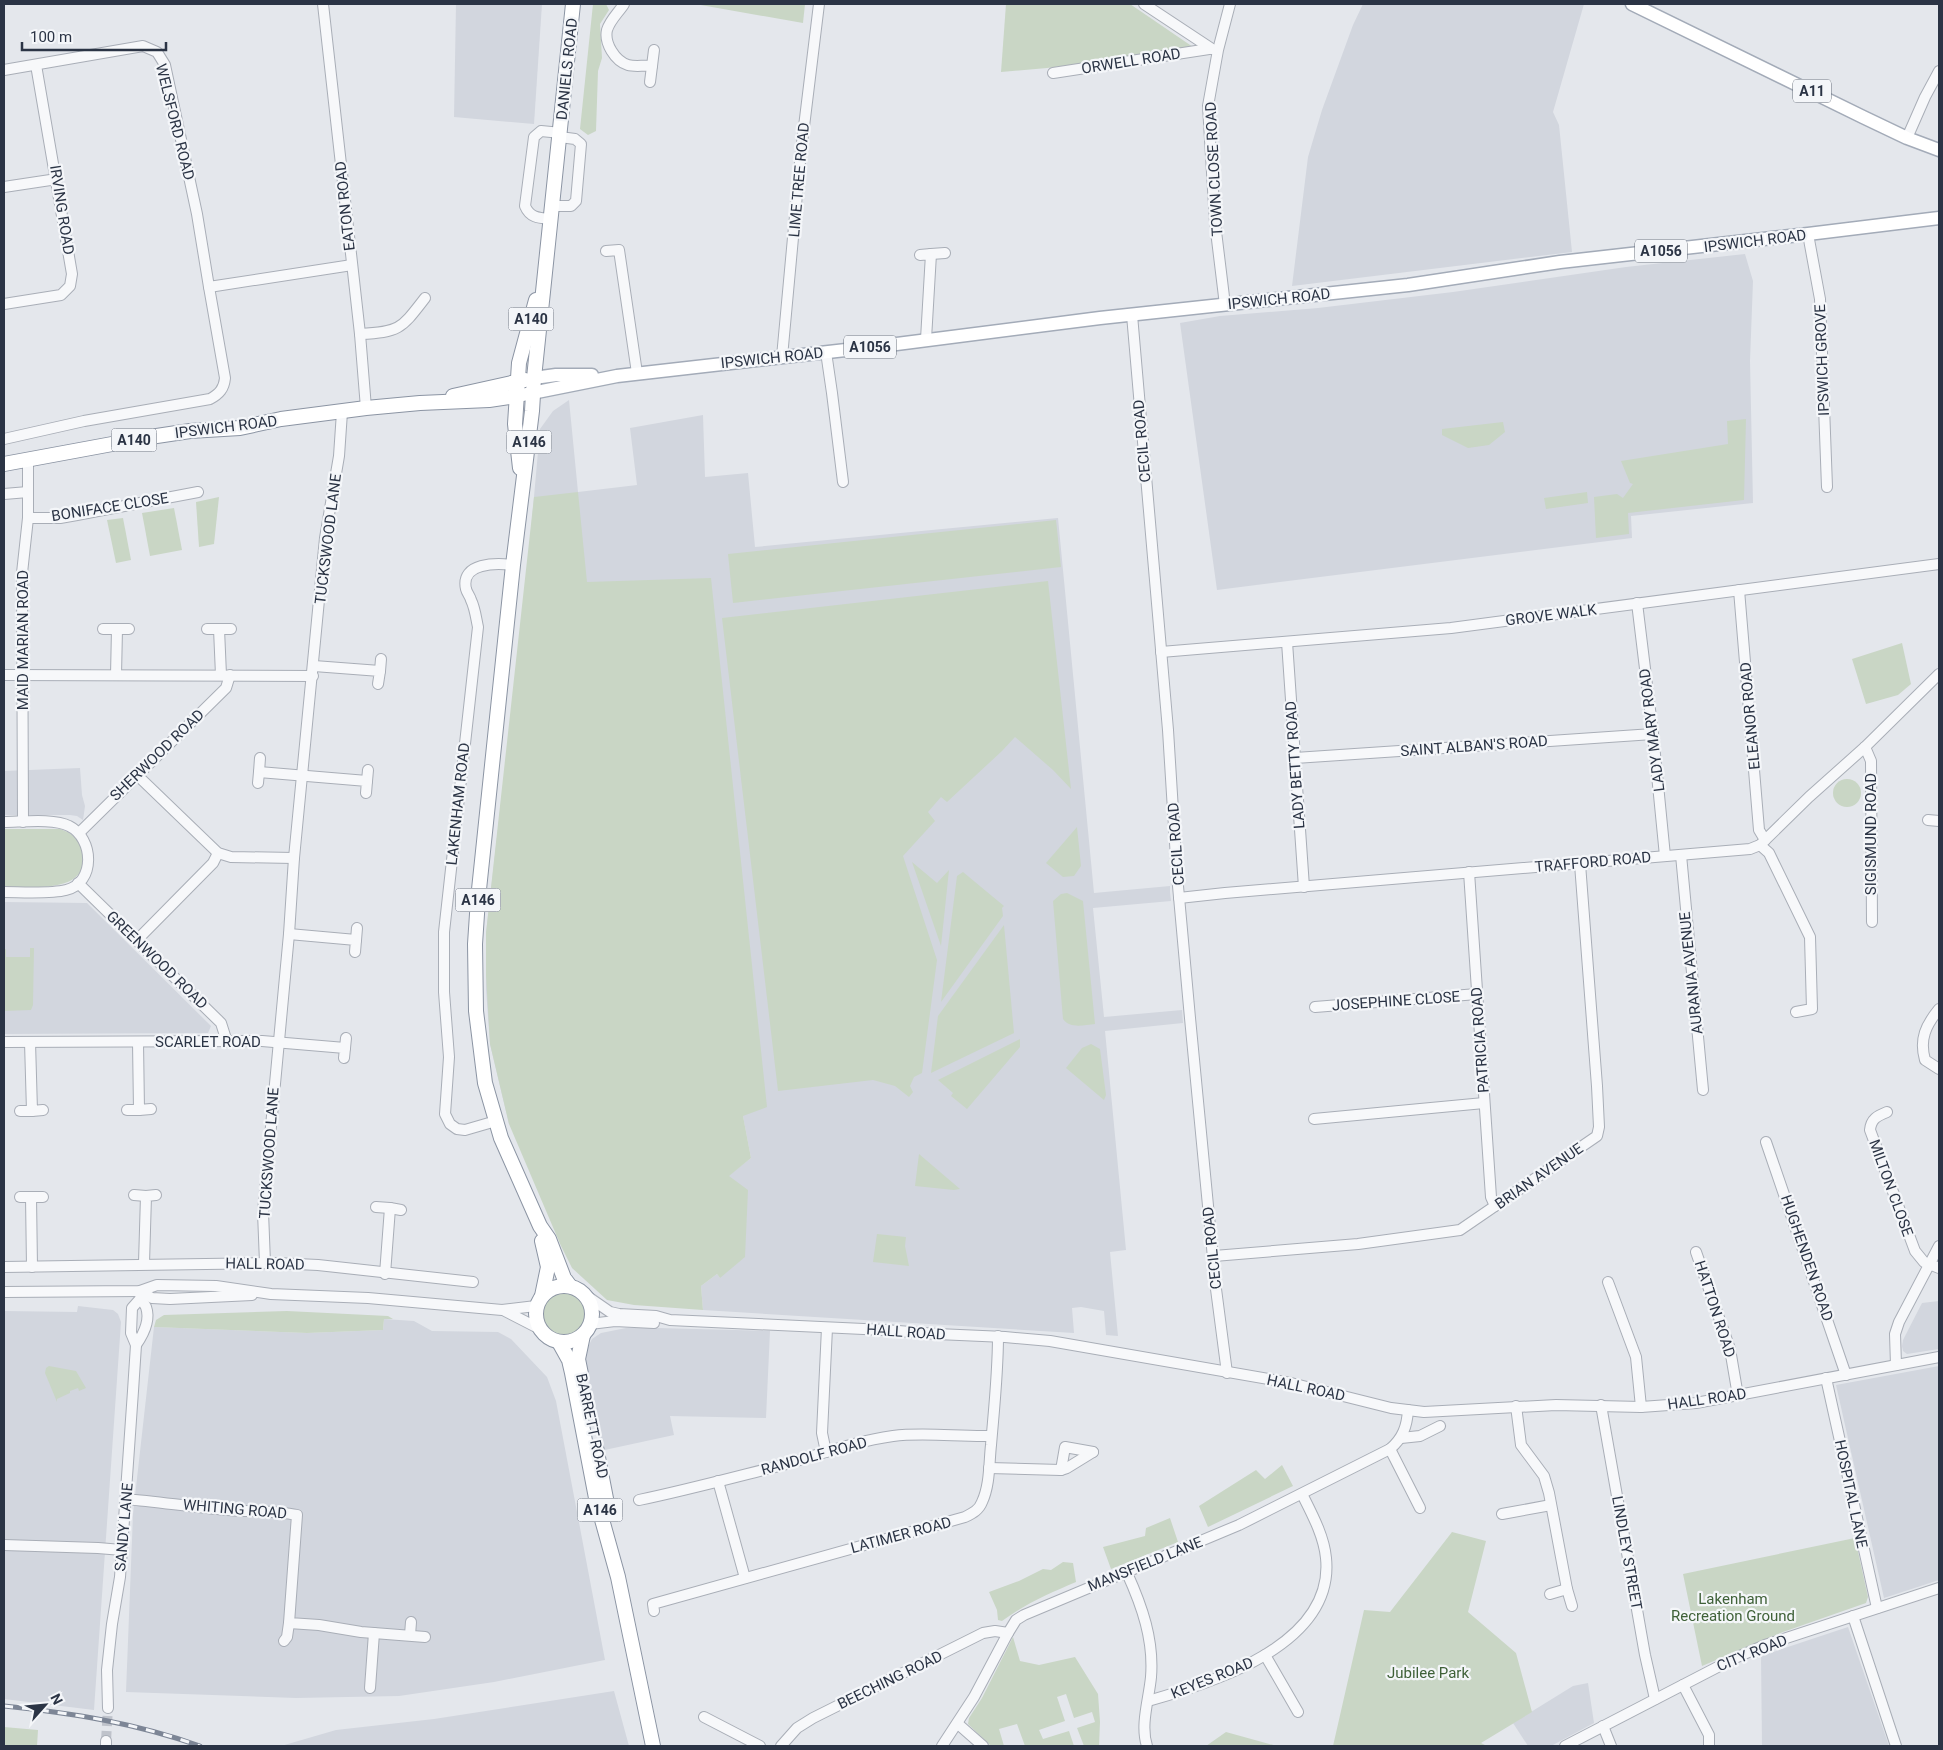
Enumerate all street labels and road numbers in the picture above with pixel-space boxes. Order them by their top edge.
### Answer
street label: DANIELS ROAD [553,17,581,121]
street label: ORWELL ROAD [1080,44,1182,78]
street label: WELSFORD ROAD [152,62,198,182]
road number: A11 [1793,80,1831,102]
street label: TOWN CLOSE ROAD [1201,101,1227,237]
street label: LIME TREE ROAD [785,122,813,238]
street label: EATON ROAD [331,160,359,252]
street label: IRVING ROAD [46,164,78,256]
street label: IPSWICH ROAD [1703,226,1807,256]
road number: A1056 [1635,240,1687,262]
street label: IPSWICH ROAD [1227,285,1331,313]
street label: IPSWICH GROVE [1811,303,1833,416]
road number: A140 [508,308,554,330]
road number: A1056 [844,336,896,358]
street label: IPSWICH ROAD [720,344,824,372]
street label: CECIL ROAD [1129,399,1155,483]
street label: IPSWICH ROAD [174,412,278,442]
road number: A140 [112,428,156,452]
road number: A146 [506,431,552,454]
street label: TUCKSWOOD LANE [311,472,345,605]
street label: BONIFACE CLOSE [50,489,170,525]
street label: MAID MARIAN ROAD [14,570,32,710]
street label: GROVE WALK [1504,600,1598,630]
street label: ELEANOR ROAD [1736,661,1764,771]
street label: LADY MARY ROAD [1636,667,1668,793]
street label: LADY BETTY ROAD [1282,700,1308,830]
street label: SHERWOOD ROAD [106,705,208,805]
street label: SAINT ALBAN'S ROAD [1400,732,1548,760]
street label: LAKENHAM ROAD [443,742,473,866]
street label: SIGISMUND ROAD [1862,773,1880,895]
street label: CECIL ROAD [1164,802,1188,886]
street label: TRAFFORD ROAD [1534,848,1652,876]
road number: A146 [456,888,500,912]
street label: GREENWOOD ROAD [103,907,211,1013]
street label: AURANIA AVENUE [1676,910,1706,1035]
street label: PATRICIA ROAD [1467,986,1493,1094]
street label: JOSEPHINE CLOSE [1331,988,1461,1014]
street label: SCARLET ROAD [155,1033,261,1051]
street label: TUCKSWOOD LANE [255,1086,283,1219]
street label: MILTON CLOSE [1865,1137,1917,1239]
street label: BRIAN AVENUE [1492,1139,1587,1213]
street label: HUGHENDEN ROAD [1777,1192,1837,1324]
street label: CECIL ROAD [1199,1206,1225,1290]
street label: HALL ROAD [225,1254,305,1274]
street label: HATTON ROAD [1691,1258,1739,1360]
street label: HALL ROAD [866,1320,946,1344]
street label: HALL ROAD [1265,1371,1347,1405]
street label: BARRETT ROAD [572,1372,612,1480]
street label: HALL ROAD [1666,1385,1748,1413]
street label: RANDOLF ROAD [759,1433,869,1479]
street label: HOSPITAL LANE [1831,1438,1871,1550]
street label: SANDY LANE [111,1481,137,1572]
street label: WHITING ROAD [182,1495,288,1523]
street label: LINDLEY STREET [1608,1495,1646,1611]
road number: A146 [578,1498,622,1522]
street label: LATIMER ROAD [849,1513,953,1557]
street label: MANSFIELD LANE [1085,1533,1206,1595]
street label: CITY ROAD [1714,1631,1790,1675]
street label: BEECHING ROAD [835,1647,945,1713]
street label: KEYES ROAD [1168,1653,1256,1703]

